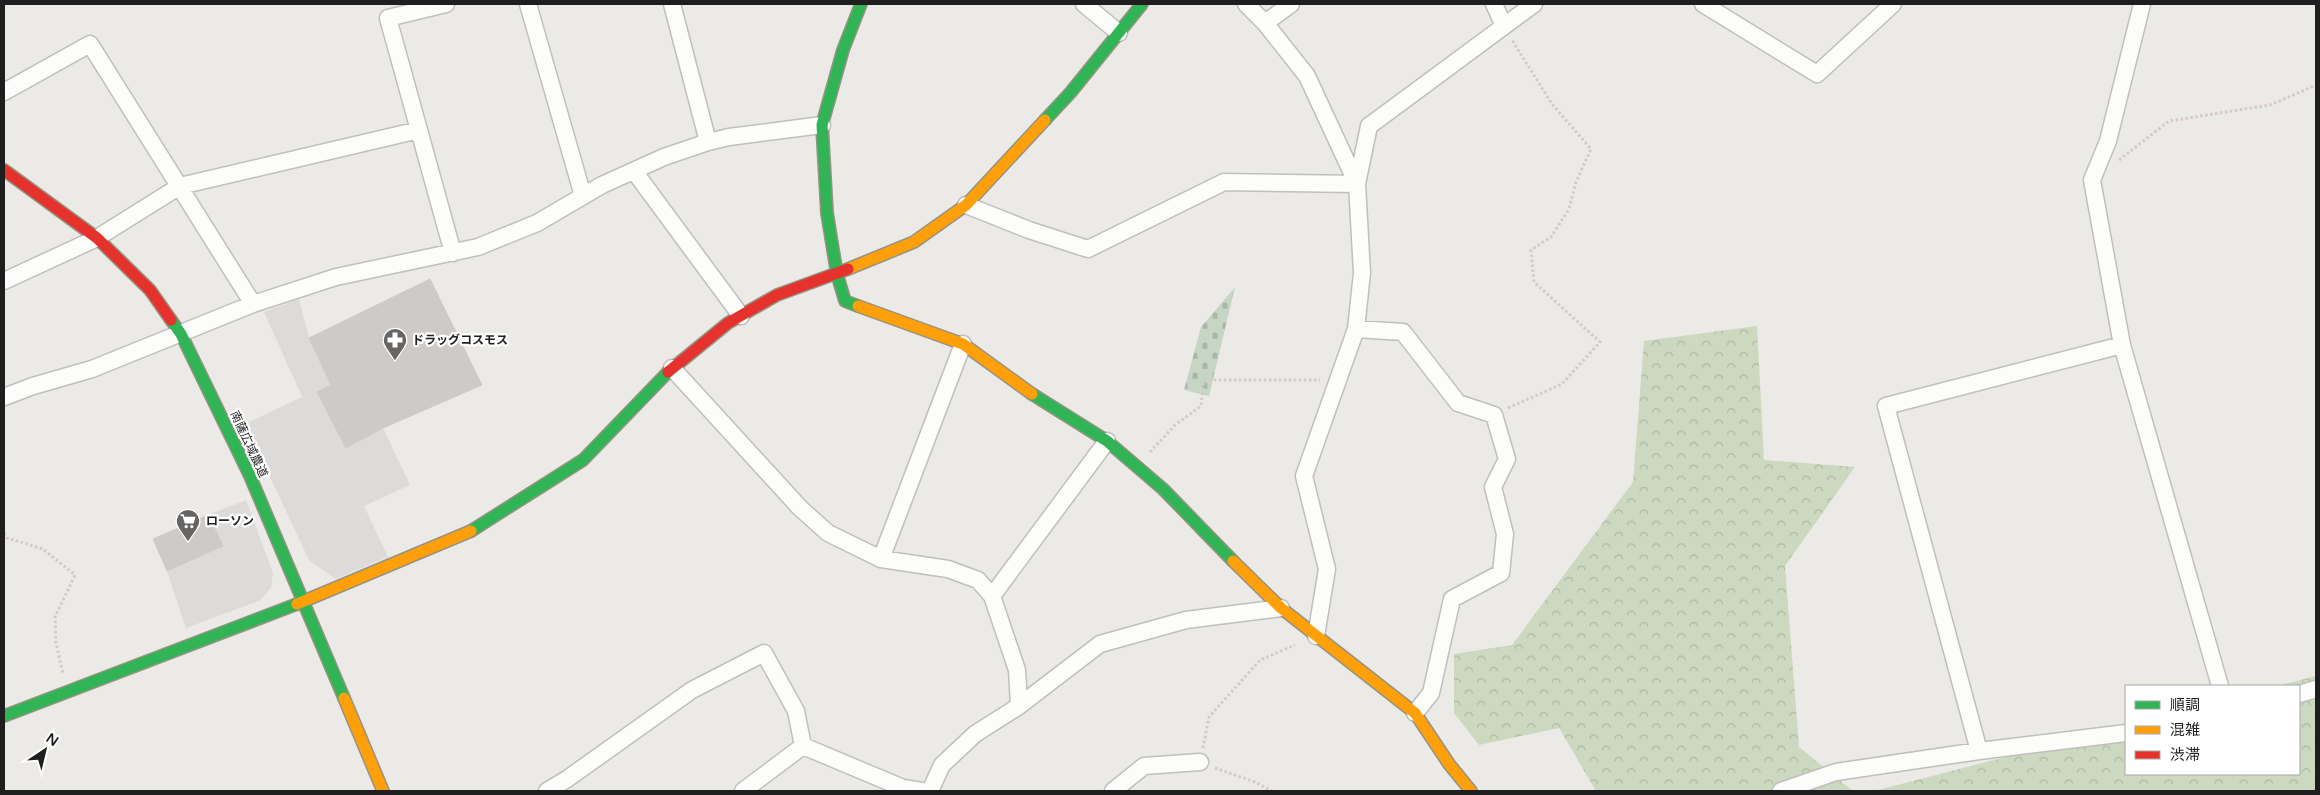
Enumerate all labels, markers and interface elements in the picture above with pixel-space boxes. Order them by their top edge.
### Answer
pharmacy icon: ドラッグコスモス [382,327,408,361]
place label: ドラッグコスモス [412,333,508,347]
street label: 南薩広域農道 [227,408,271,480]
supermarket icon: ローソン [175,508,201,542]
place label: ローソン [206,514,254,528]
legend [2125,685,2300,775]
text: 順調 [2170,696,2200,714]
text: 混雑 [2170,721,2200,739]
north arrow [20,725,70,775]
text: N [43,730,62,750]
text: 渋滞 [2170,746,2200,764]

